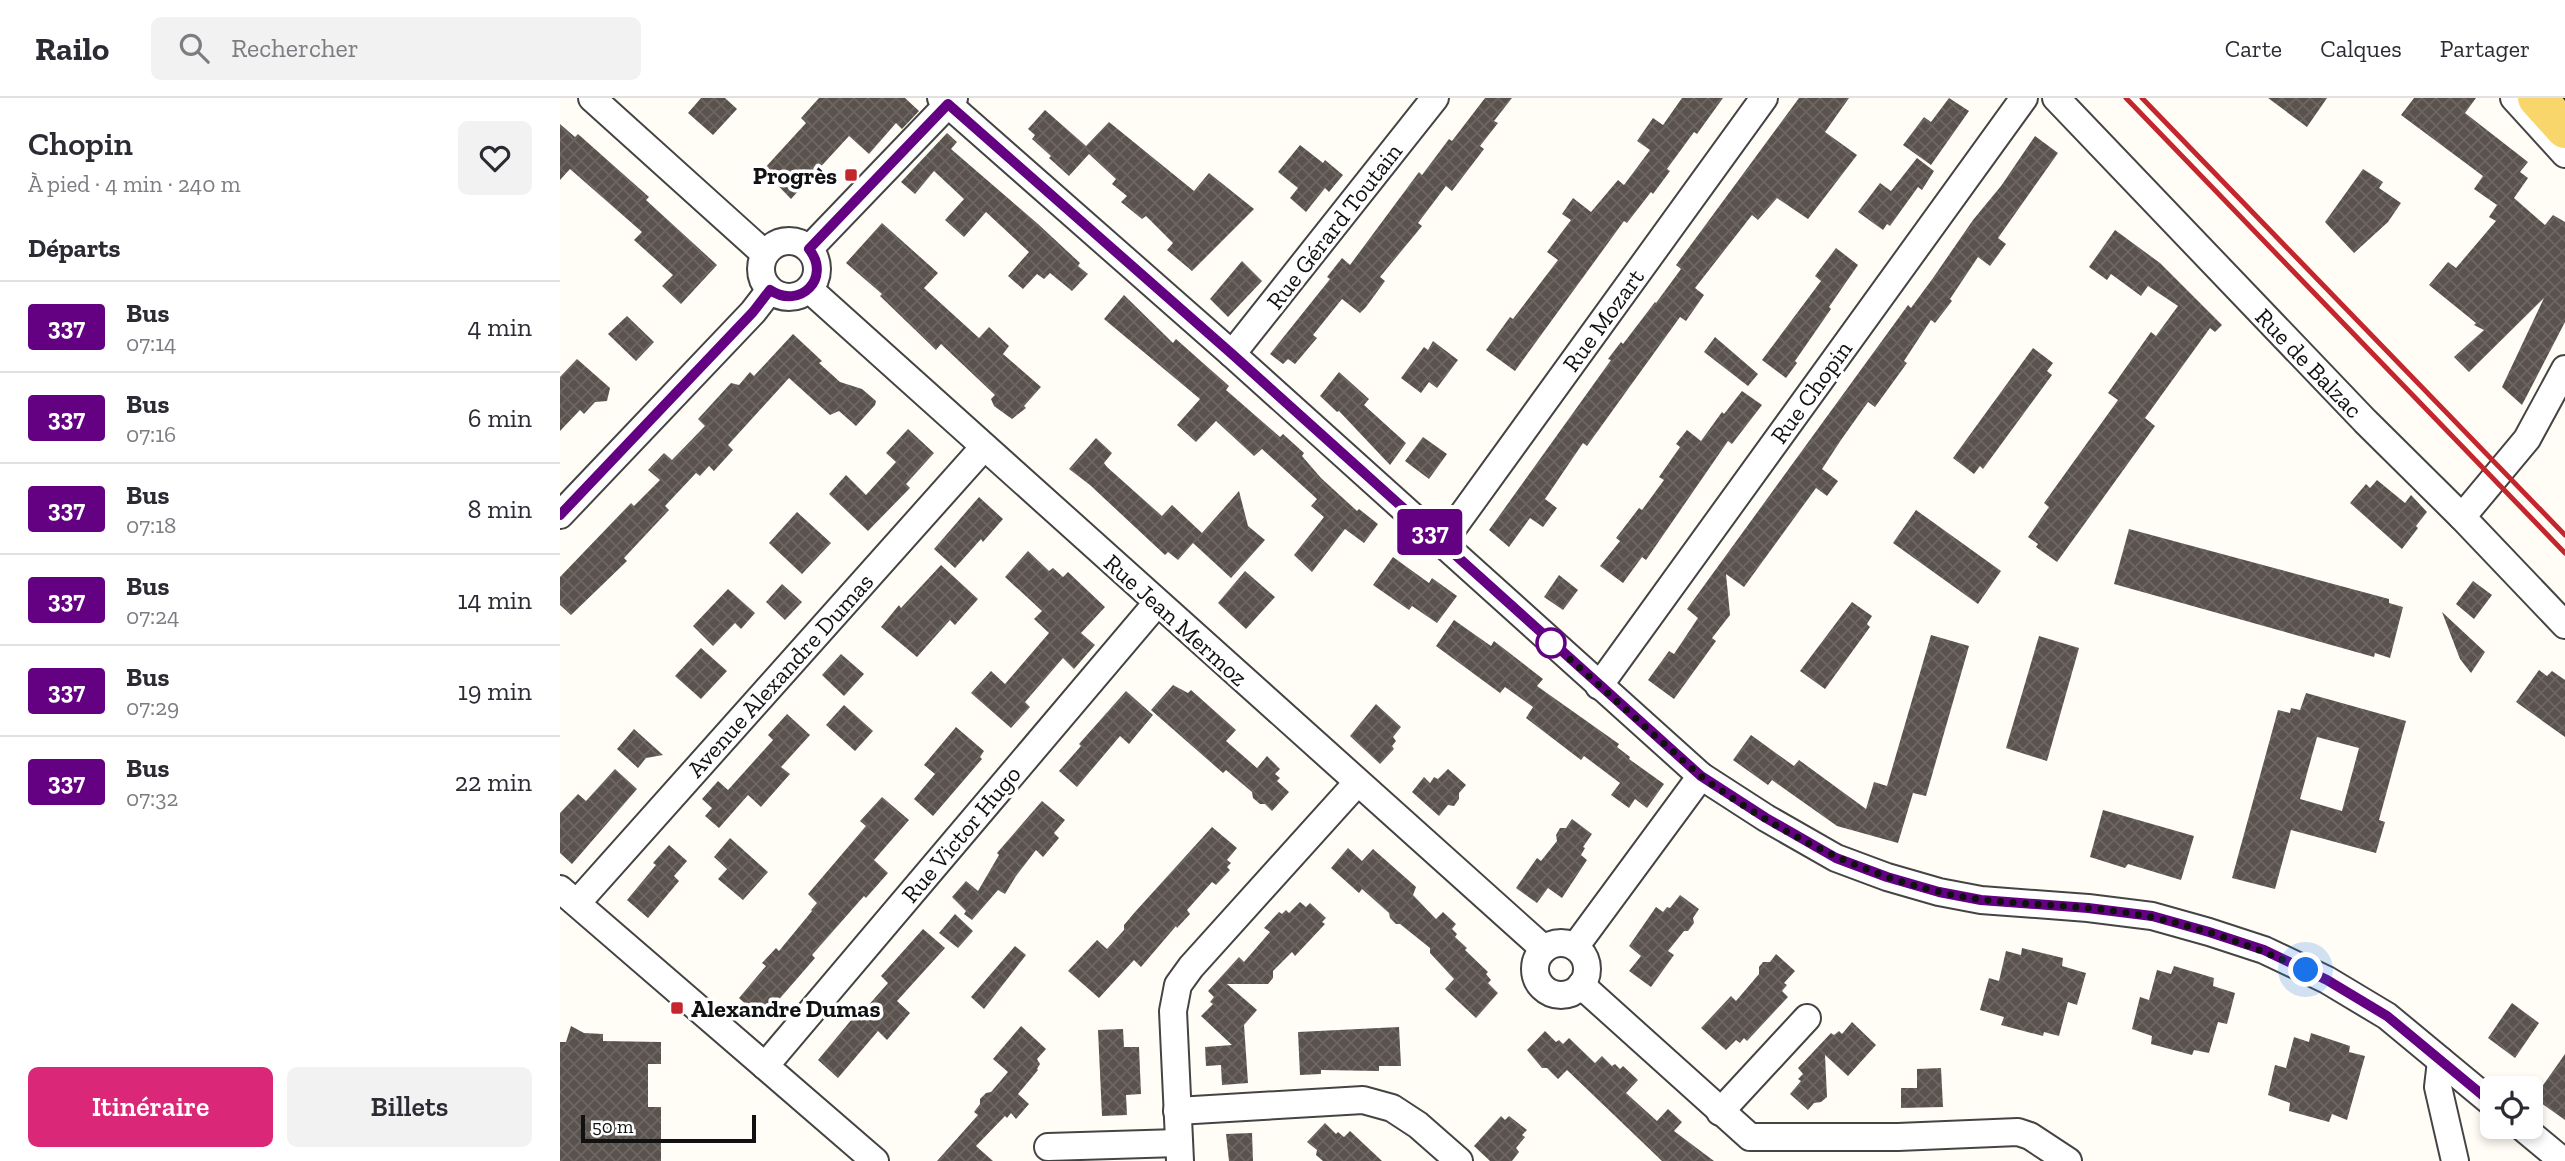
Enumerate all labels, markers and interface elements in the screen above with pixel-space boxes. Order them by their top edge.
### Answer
search box [151,17,641,80]
text: Railo [35,29,109,68]
icon: search [175,29,213,67]
text: Rechercher [231,32,359,64]
text: Carte [2225,34,2282,63]
text: Calques [2320,34,2402,63]
text: Partager [2440,34,2530,63]
button: heart [458,121,532,195]
text: Chopin [28,124,133,163]
street label: Rue Gérard Toutain [1260,137,1408,315]
place label: Progrès [753,161,837,190]
marker: Progrès [843,167,859,183]
text: À pied · 4 min · 240 m [28,170,241,198]
text: Départs [28,232,120,264]
street label: Rue Mozart [1556,263,1650,377]
text: Bus [126,297,169,329]
street label: Rue de Balzac [2250,302,2368,424]
text: 4 min [467,311,532,343]
text: 337 [48,312,85,341]
text: 07:14 [126,329,177,357]
street label: Rue Chopin [1764,335,1858,449]
text: Bus [126,388,169,420]
text: 6 min [468,402,532,434]
text: 337 [48,403,85,432]
text: 07:16 [126,420,176,448]
text: Bus [126,479,169,511]
text: 8 min [467,493,532,525]
text: 337 [48,494,85,523]
line badge: 337 [1390,509,1470,555]
text: 07:18 [126,511,176,539]
text: 337 [1411,517,1449,546]
street label: Rue Jean Mermoz [1098,548,1254,692]
street label: Avenue Alexandre Dumas [681,567,879,783]
text: Bus [126,570,169,602]
text: 14 min [457,584,532,616]
text: 337 [48,585,85,614]
text: 07:24 [126,602,179,630]
unlabelled marker [1536,628,1566,658]
text: Bus [126,661,169,693]
text: 19 min [458,675,532,707]
text: 337 [48,676,85,705]
text: 07:29 [126,693,179,721]
text: Bus [126,752,169,784]
street label: Rue Victor Hugo [895,760,1027,908]
text: 22 min [455,766,532,798]
text: 337 [48,767,85,796]
text: 07:32 [126,784,178,812]
your location [2288,952,2323,987]
place label: Alexandre Dumas [691,994,881,1023]
marker: Alexandre Dumas [669,1000,685,1016]
button: Itinéraire [28,1067,273,1147]
button: Billets [287,1067,532,1147]
map controls [2480,1076,2543,1139]
button: locate [2480,1076,2543,1139]
scale bar [581,1112,756,1144]
text: 50 m [592,1115,633,1138]

